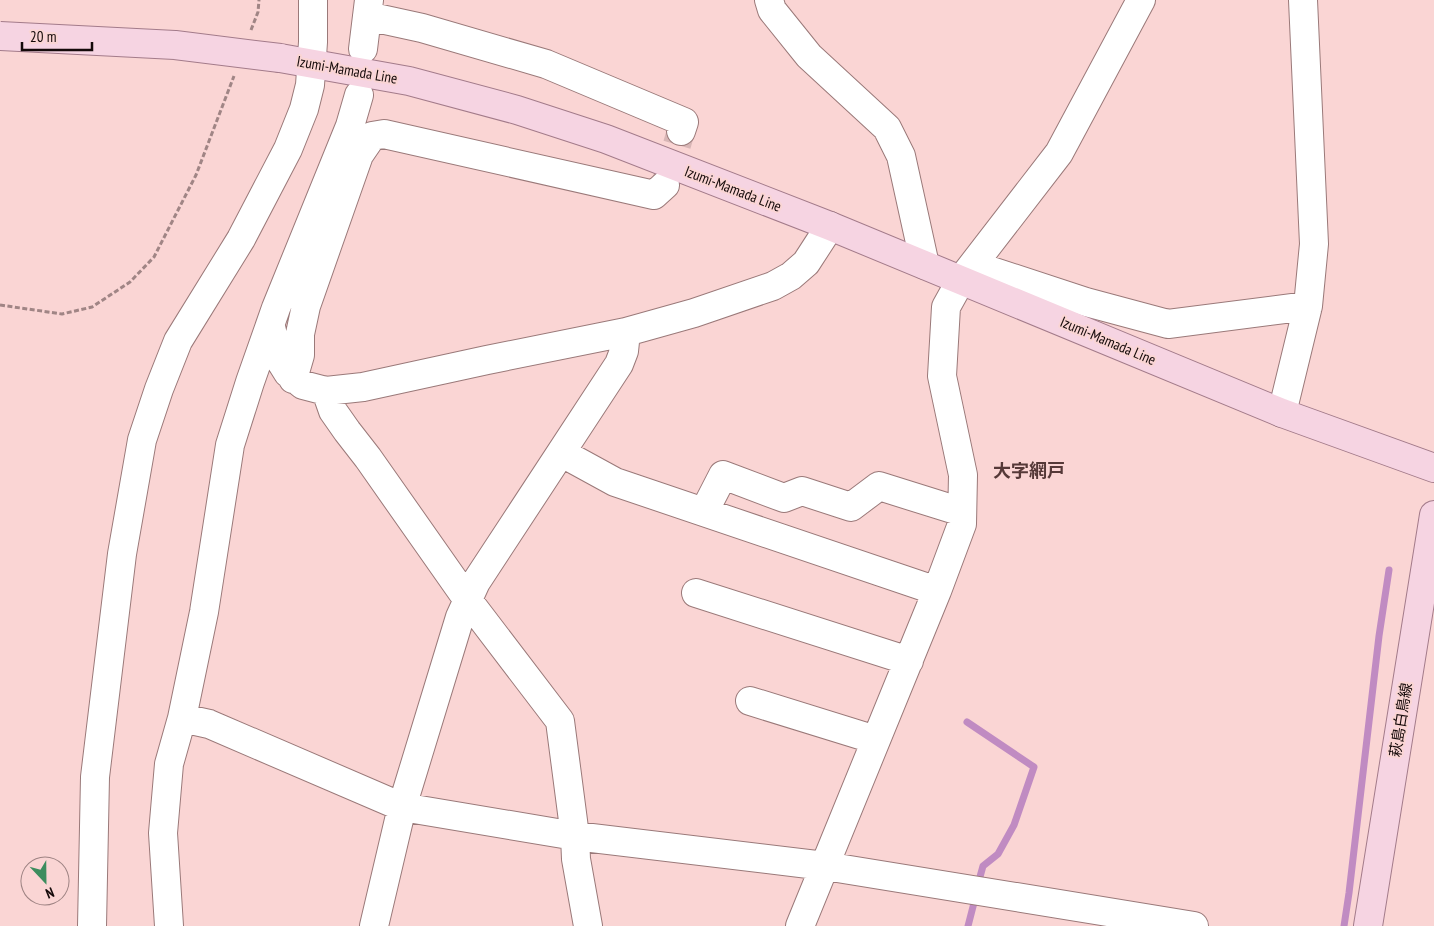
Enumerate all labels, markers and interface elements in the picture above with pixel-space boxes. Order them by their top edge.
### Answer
scale bar [22,20,92,52]
text: 20 m [30,27,56,46]
street label: Izumi-Mamada Line [295,51,399,88]
street label: Izumi-Mamada Line [682,161,784,216]
street label: Izumi-Mamada Line [1058,312,1159,369]
district label: 大字網戸 [993,459,1065,482]
street label: 萩島白鳥線 [1385,681,1416,758]
north arrow [20,856,70,906]
text: N [43,883,57,903]

